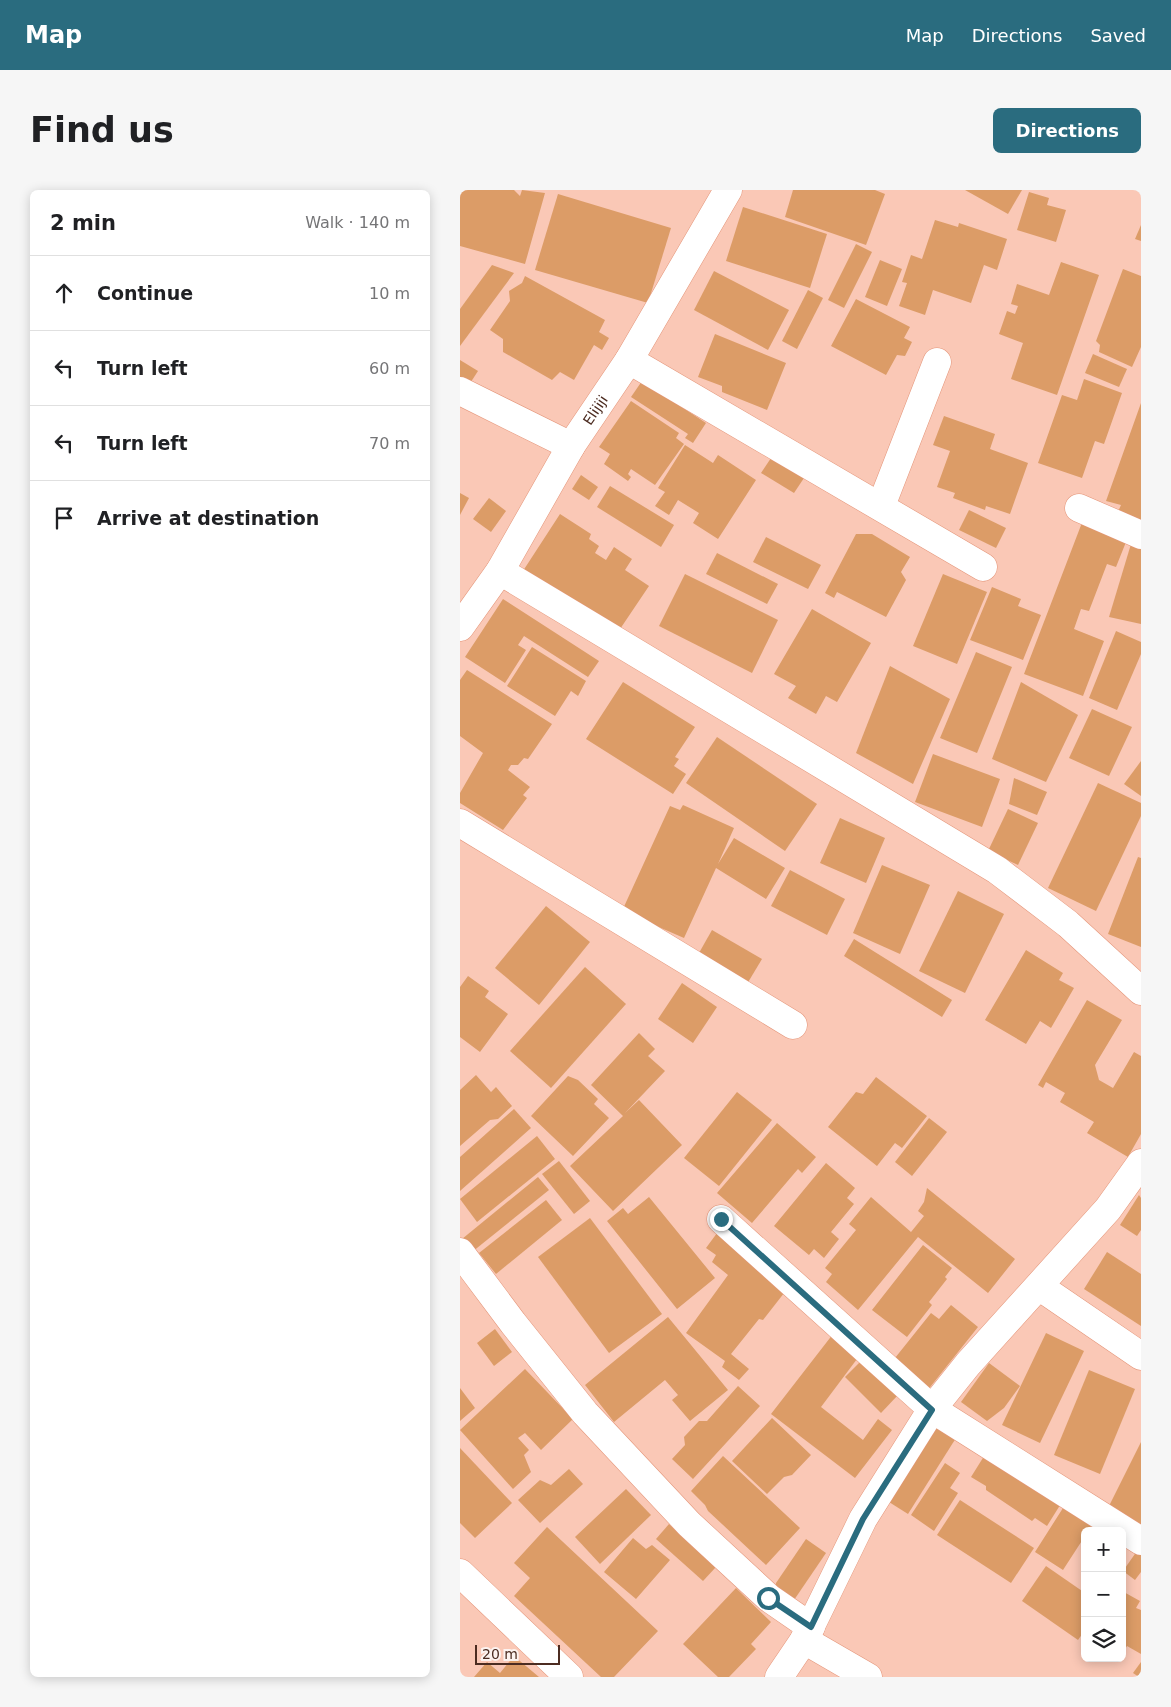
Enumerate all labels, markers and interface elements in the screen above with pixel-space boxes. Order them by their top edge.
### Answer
text: Map [25,21,82,49]
text: Map [906,25,944,46]
text: Directions [972,25,1062,46]
text: Saved [1090,25,1146,46]
button: Directions [993,108,1141,153]
text: Find us [30,110,174,150]
text: 2 min [50,211,116,235]
text: Walk · 140 m [305,213,410,232]
icon: ahead [50,279,78,307]
text: Continue [97,282,193,304]
text: 10 m [369,284,410,303]
icon: left [50,354,78,382]
text: Turn left [97,357,188,379]
text: 60 m [369,359,410,378]
street label: Elijiji [580,392,611,428]
icon: left [50,429,78,457]
text: Turn left [97,432,188,454]
text: 70 m [369,434,410,453]
icon: arrive [50,504,78,532]
text: Arrive at destination [97,507,319,529]
route end [710,1208,733,1231]
map controls [1081,1527,1126,1662]
button: + [1081,1527,1126,1572]
button: − [1081,1572,1126,1617]
route start [757,1587,780,1610]
button: layers [1081,1617,1126,1662]
scale bar [475,1642,560,1665]
text: 20 m [482,1646,518,1662]

